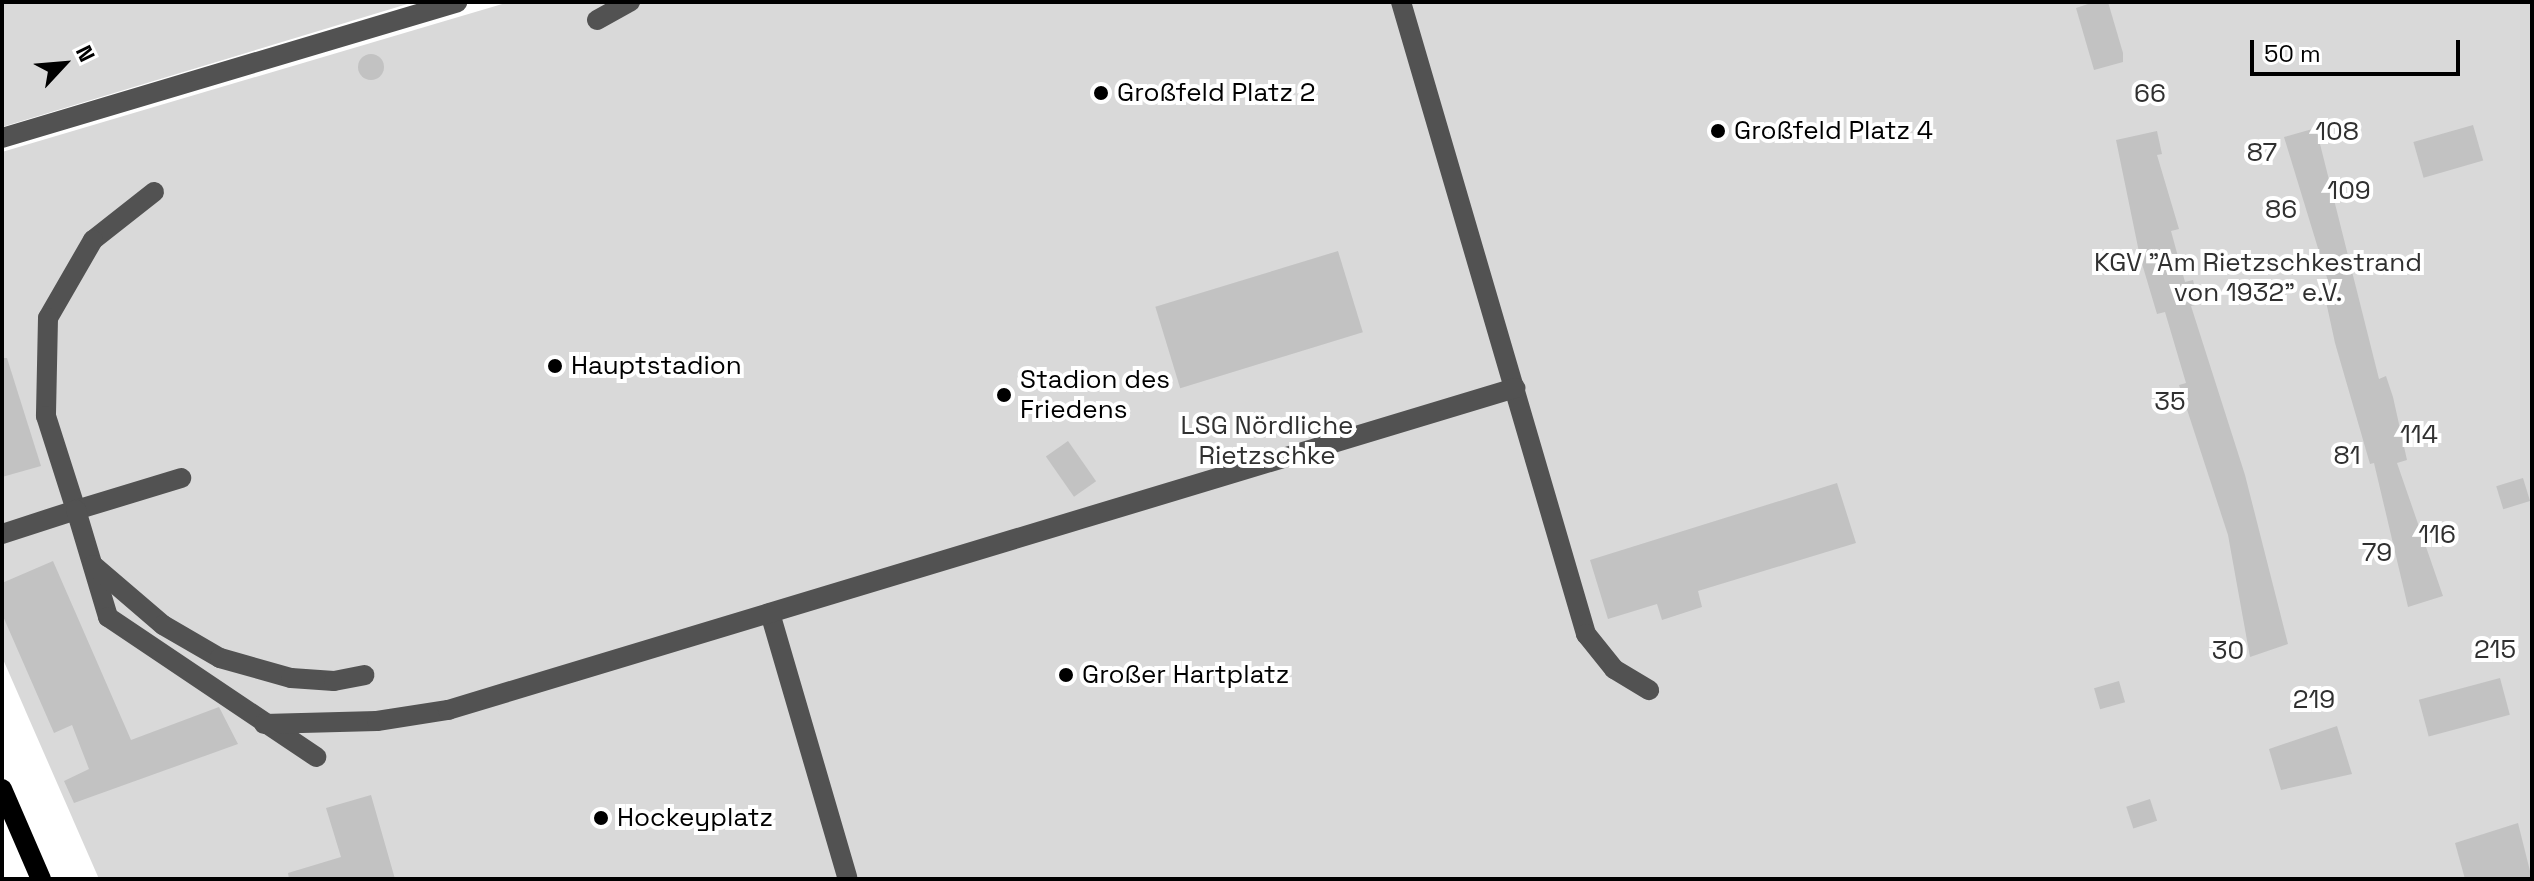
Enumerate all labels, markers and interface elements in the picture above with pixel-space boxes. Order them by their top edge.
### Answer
north arrow [24,24,104,104]
scale bar [2254,24,2464,74]
text: 50 m [2264,38,2321,69]
text: N [70,41,101,66]
place label: Großfeld Platz 2 [1117,77,1315,109]
park label: 66 [2134,78,2166,110]
marker: Großfeld Platz 2 [1092,84,1110,102]
place label: Großfeld Platz 4 [1734,115,1933,147]
park label: 108 [2315,116,2359,148]
marker: Großfeld Platz 4 [1709,122,1727,140]
park label: 87 [2247,137,2277,169]
park label: 109 [2327,175,2371,207]
park label: 86 [2265,194,2297,226]
park label: KGV "Am Rietzschkestrand von 1932" e.V. [2094,247,2422,308]
place label: Hauptstadion [571,350,742,382]
marker: Hauptstadion [546,357,564,375]
place label: Stadion des Friedens [1020,364,1170,426]
marker: Stadion des Friedens [995,386,1013,404]
park label: 35 [2154,386,2186,418]
park label: LSG Nördliche Rietzschke [1180,410,1354,472]
park label: 114 [2400,419,2438,451]
park label: 81 [2333,440,2361,472]
park label: 116 [2418,519,2456,551]
park label: 79 [2362,537,2392,569]
park label: 215 [2474,634,2516,666]
park label: 30 [2212,635,2244,667]
place label: Großer Hartplatz [1082,659,1289,691]
marker: Großer Hartplatz [1057,666,1075,684]
park label: 219 [2293,684,2335,716]
place label: Hockeyplatz [617,802,773,834]
marker: Hockeyplatz [592,809,610,827]

